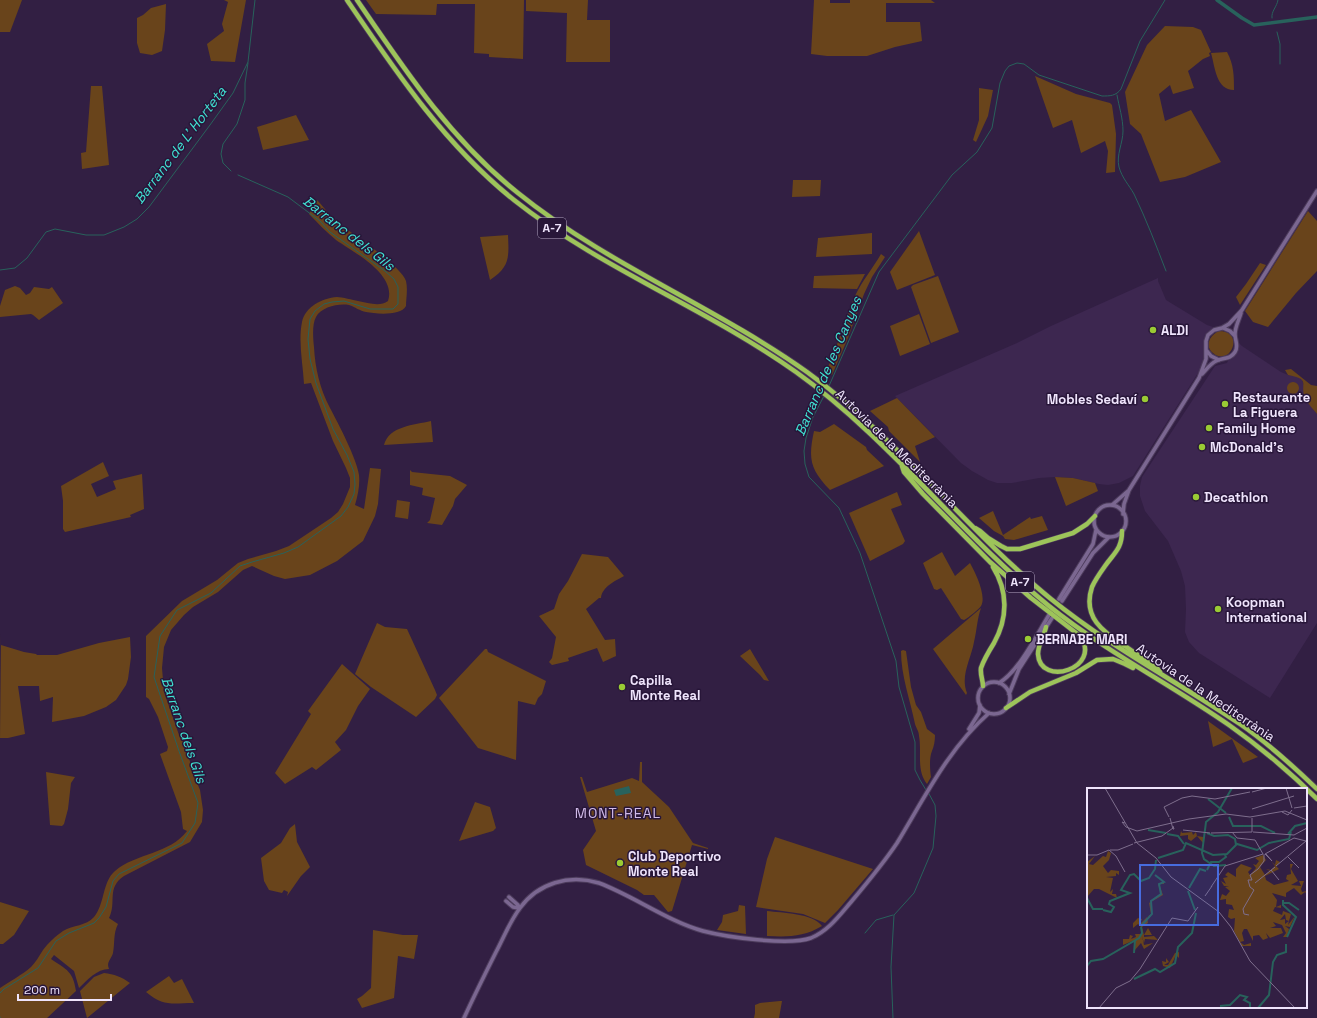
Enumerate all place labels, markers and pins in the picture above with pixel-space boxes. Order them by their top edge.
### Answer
place label: ALDI [1161,322,1188,339]
marker: ALDI [1148,325,1158,335]
place label: Restaurante La Figuera [1233,389,1310,421]
place label: Mobles Sedaví [1047,391,1138,408]
marker: Mobles Sedaví [1140,394,1150,404]
marker: Restaurante La Figuera [1220,399,1230,409]
place label: Family Home [1217,420,1296,437]
marker: Family Home [1204,423,1214,433]
place label: McDonald's [1210,439,1284,456]
marker: McDonald's [1197,442,1207,452]
place label: Decathlon [1204,489,1268,506]
marker: Decathlon [1191,492,1201,502]
place label: Koopman International [1226,594,1307,626]
marker: Koopman International [1213,604,1223,614]
place label: BERNABE MARI [1036,631,1128,648]
marker: BERNABE MARI [1023,634,1033,644]
place label: Capilla Monte Real [630,672,700,704]
marker: Capilla Monte Real [617,682,627,692]
place label: Club Deportivo Monte Real [628,848,721,880]
marker: Club Deportivo Monte Real [615,858,625,868]

